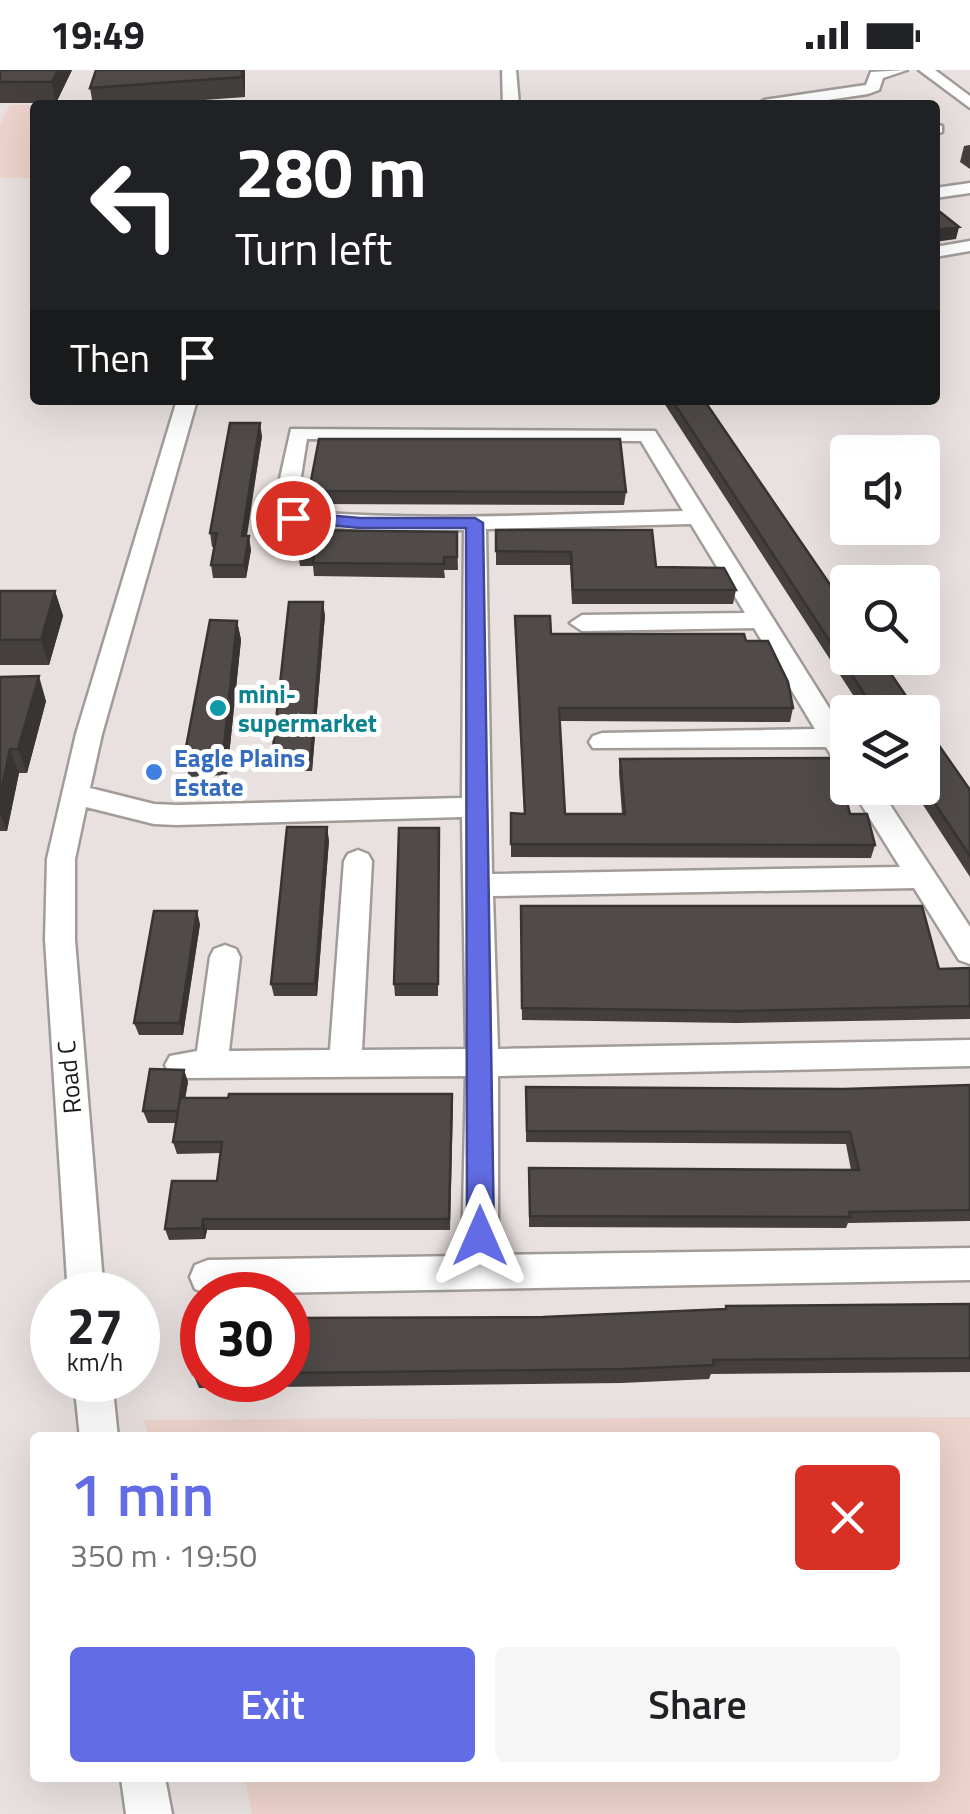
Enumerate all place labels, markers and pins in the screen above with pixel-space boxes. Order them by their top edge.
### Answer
pin [251,476,336,561]
place label: mini- supermarket [238,675,377,742]
marker: mini- supermarket [207,697,229,719]
place label: Eagle Plains Estate [174,739,305,806]
marker: Eagle Plains Estate [143,761,165,783]

